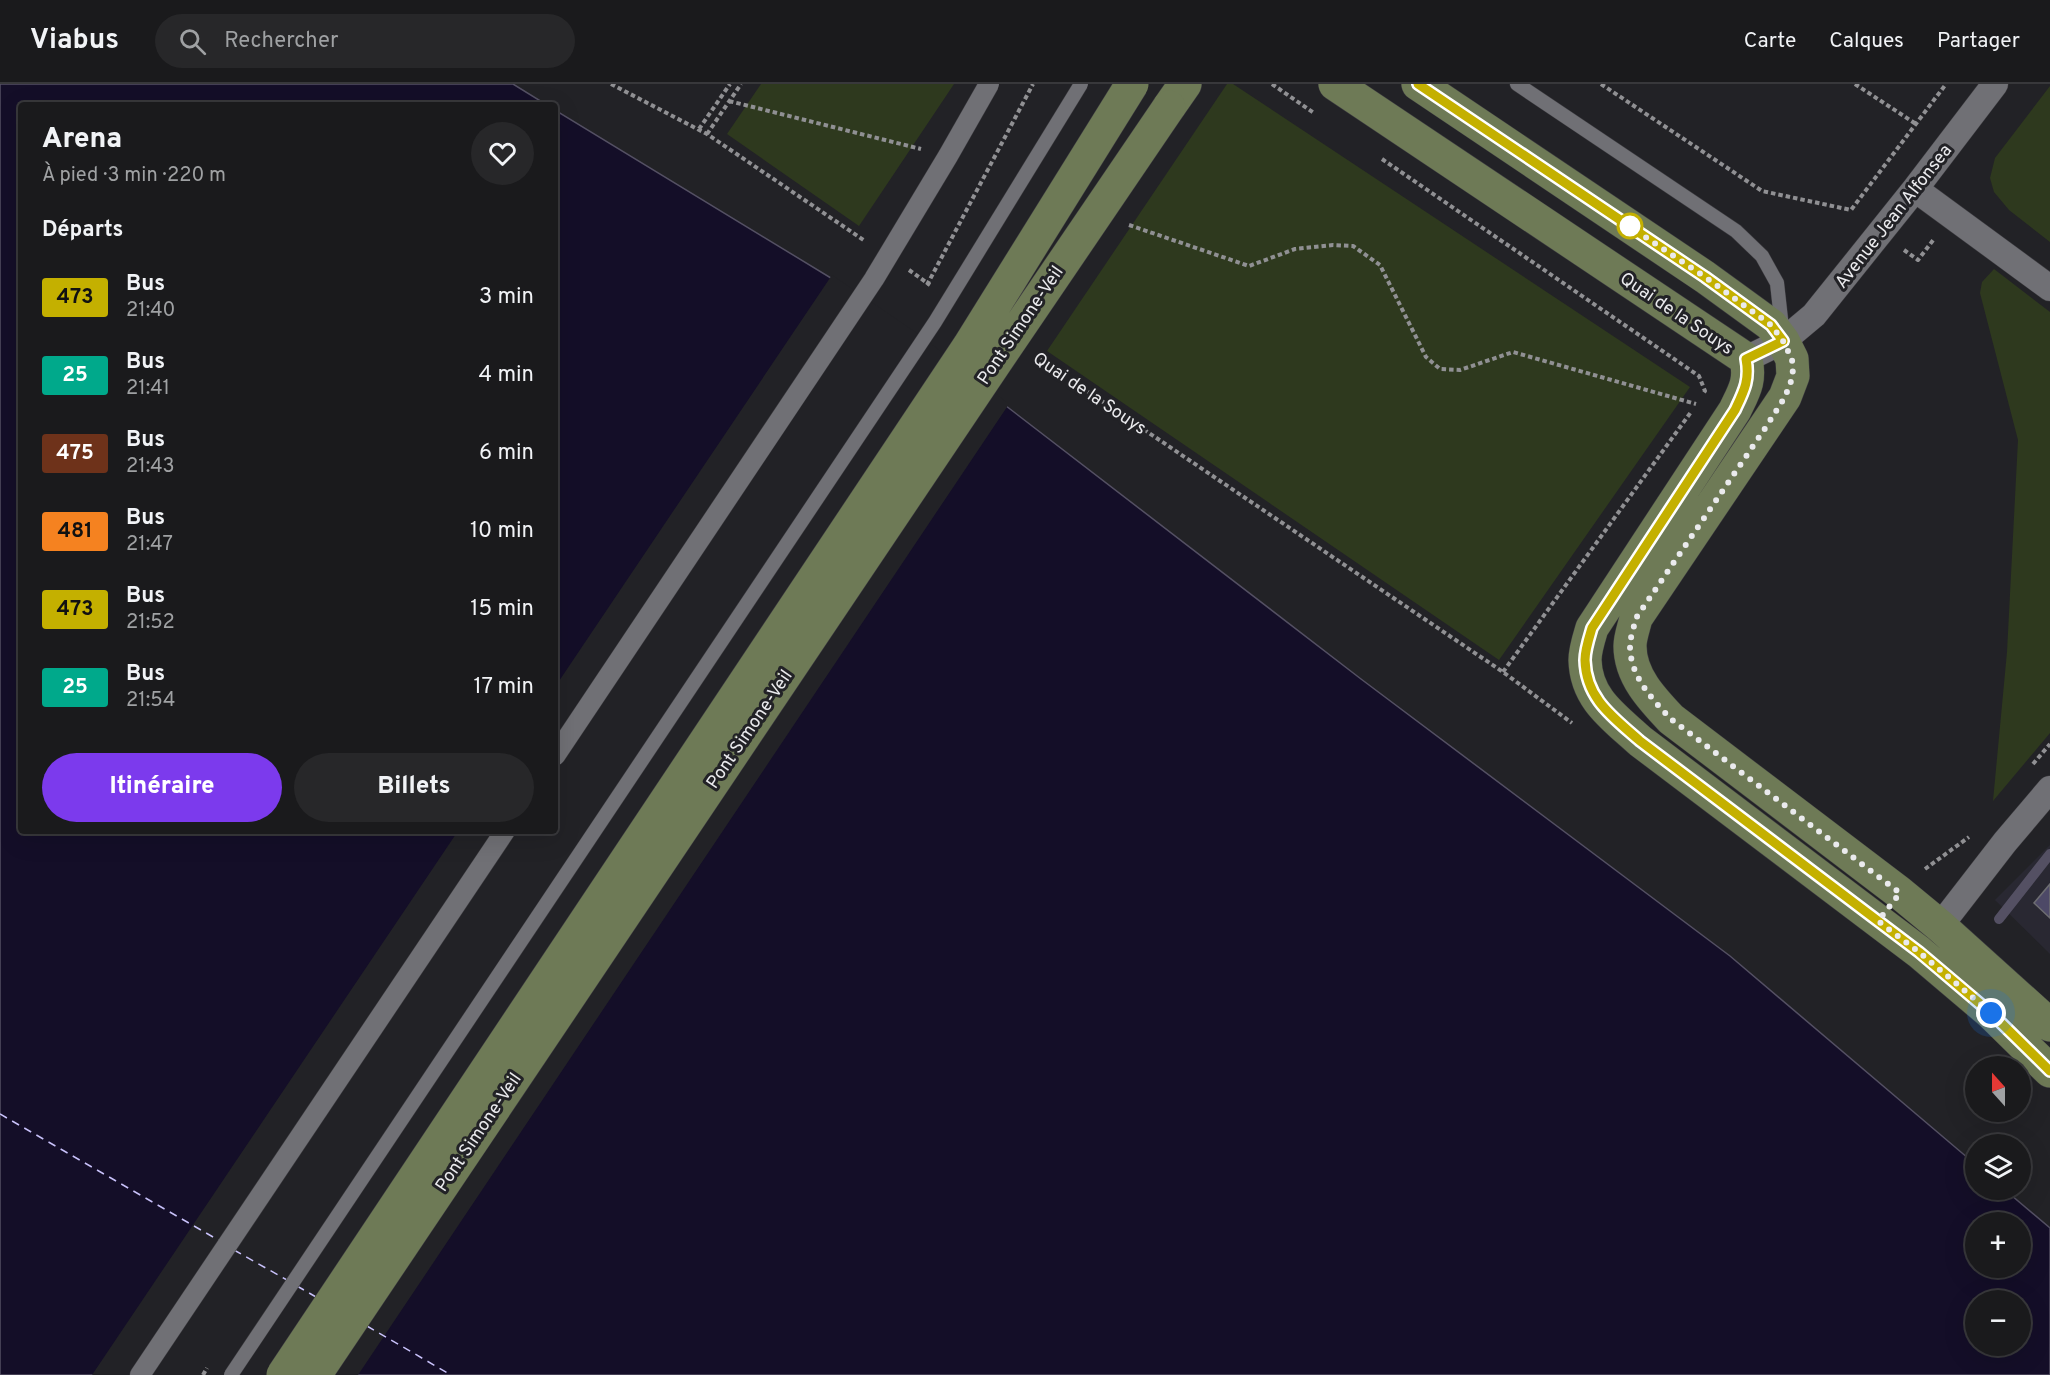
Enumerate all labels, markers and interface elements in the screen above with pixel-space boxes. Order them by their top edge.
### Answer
search box [155,14,575,68]
text: Viabus [30,23,119,59]
icon: search [176,25,209,58]
text: Rechercher [224,28,339,55]
text: Carte [1744,28,1796,55]
text: Calques [1829,28,1904,55]
text: Partager [1937,28,2020,55]
text: Arena [42,122,122,158]
button: heart [471,122,534,185]
street label: Avenue Jean Alfonsea [1831,140,1958,294]
text: À pied · 3 min · 220 m [42,163,226,189]
unlabelled marker [1617,213,1643,239]
text: Départs [42,217,123,244]
street label: Pont Simone-Veil [973,262,1070,390]
street label: Quai de la Souys [1615,268,1738,361]
text: Bus [126,271,165,298]
text: 473 [56,284,94,311]
text: 3 min [479,284,534,311]
text: 21:40 [126,298,175,324]
street label: Quai de la Souys [1028,348,1151,441]
text: Bus [126,349,165,376]
text: 25 [62,362,88,389]
text: 4 min [479,362,534,389]
text: 21:41 [126,376,170,402]
text: Bus [126,427,165,454]
text: 475 [56,440,94,467]
text: 6 min [479,440,534,467]
text: 21:43 [126,454,175,480]
text: Bus [126,505,165,532]
text: 481 [57,518,93,545]
text: 10 min [470,518,534,545]
text: 21:47 [126,532,173,558]
text: Bus [126,583,165,610]
text: 473 [56,596,94,623]
text: 15 min [470,596,534,623]
text: 21:52 [126,610,175,636]
text: Bus [126,661,165,688]
street label: Pont Simone-Veil [702,666,799,794]
text: 25 [62,674,88,701]
text: 17 min [474,674,534,701]
text: 21:54 [126,688,175,714]
button: Itinéraire [42,753,282,822]
button: Billets [294,753,534,822]
your location [1976,998,2006,1028]
north arrow [1965,1056,2031,1122]
map controls [1965,1056,2031,1356]
street label: Pont Simone-Veil [431,1069,528,1197]
button: layers [1965,1134,2031,1200]
button: + [1965,1212,2031,1278]
button: − [1965,1290,2031,1356]

